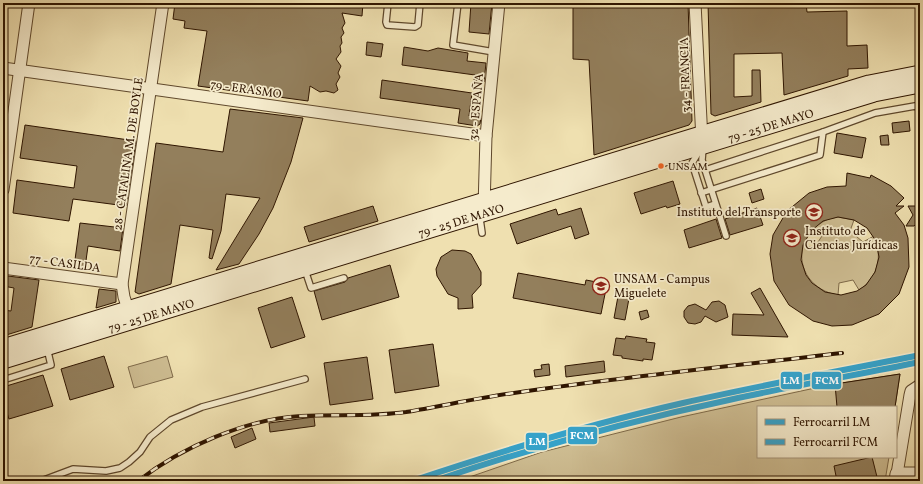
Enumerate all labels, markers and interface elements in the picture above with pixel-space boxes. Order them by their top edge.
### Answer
street label: 34 - FRANCIA [677,36,695,113]
street label: 32 - ESPAÑA [466,72,488,142]
street label: 28 - CATALINA M. DE BOYLE [110,77,148,232]
street label: 79 - ERASMO [209,77,283,103]
street label: 79 - 25 DE MAYO [726,106,816,147]
place label: UNSAM [668,160,708,175]
marker: UNSAM [656,161,666,171]
street label: 79 - 25 DE MAYO [416,201,506,242]
school or university icon: Instituto del Transporte [804,202,824,222]
place label: Instituto del Transporte [677,205,801,221]
place label: Instituto de Ciencias Jurídicas [805,224,898,254]
school or university icon: Instituto de Ciencias Jurídicas [782,228,802,248]
street label: 77 - CASILDA [28,251,102,277]
place label: UNSAM - Campus Miguelete [614,272,710,302]
school or university icon: UNSAM - Campus Miguelete [591,276,611,296]
street label: 79 - 25 DE MAYO [107,296,197,337]
line badge: LM [780,371,803,390]
line badge: FCM [811,371,842,390]
text: LM [782,374,800,389]
text: FCM [815,374,839,389]
legend [757,406,897,458]
text: Ferrocarril LM [793,415,870,431]
line badge: FCM [567,426,598,445]
text: FCM [570,429,594,444]
line badge: LM [525,432,548,451]
text: LM [528,435,546,450]
text: Ferrocarril FCM [793,435,878,451]

